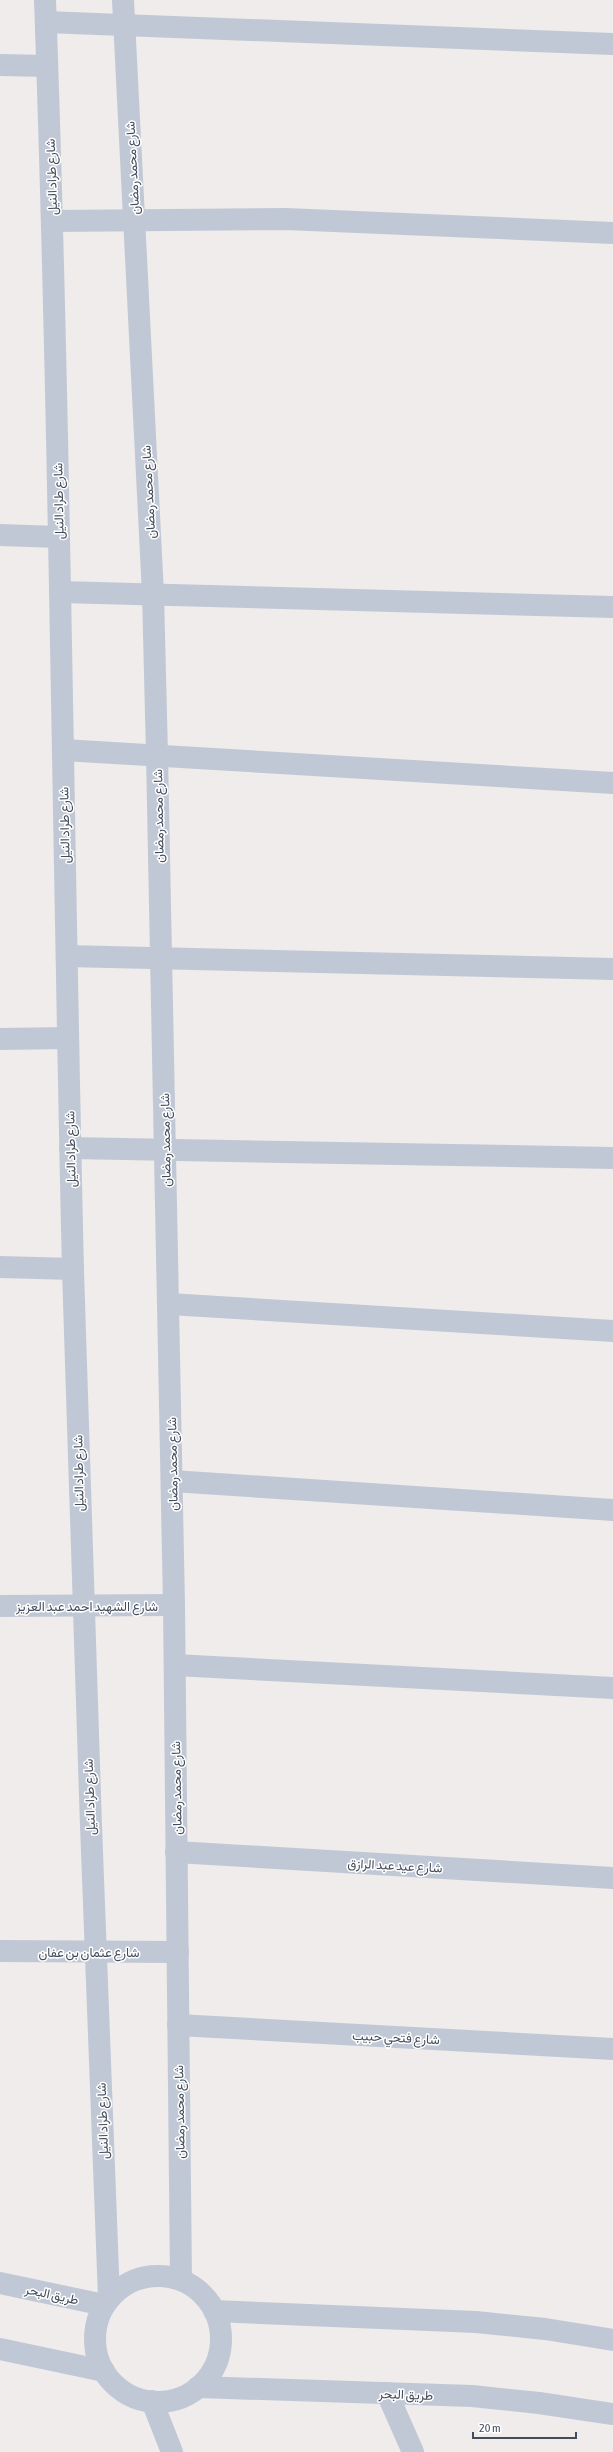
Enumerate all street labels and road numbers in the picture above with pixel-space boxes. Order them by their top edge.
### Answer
street label: شارع محمد رمضان [123,121,144,215]
street label: شارع طراد النيل [43,138,62,216]
street label: شارع محمد رمضان [139,445,160,539]
street label: شارع طراد النيل [50,463,69,539]
street label: شارع محمد رمضان [150,769,169,863]
street label: شارع طراد النيل [56,787,75,863]
street label: شارع محمد رمضان [157,1093,176,1187]
street label: شارع طراد النيل [62,1111,81,1187]
street label: شارع محمد رمضان [164,1417,183,1511]
street label: شارع طراد النيل [70,1435,89,1511]
street label: شارع الشهيد احمد عبد العزيز [15,1599,158,1616]
street label: شارع محمد رمضان [168,1741,187,1835]
street label: شارع طراد النيل [81,1758,100,1836]
street label: شارع عيد عبد الرازق [347,1856,443,1877]
street label: شارع عثمان بن عفان [38,1945,140,1962]
street label: شارع فتحي حبيب [352,2028,440,2050]
street label: شارع محمد رمضان [171,2065,190,2159]
street label: شارع طراد النيل [94,2082,113,2160]
street label: طريق البحر [22,2281,80,2308]
street label: طريق البحر [377,2386,433,2404]

